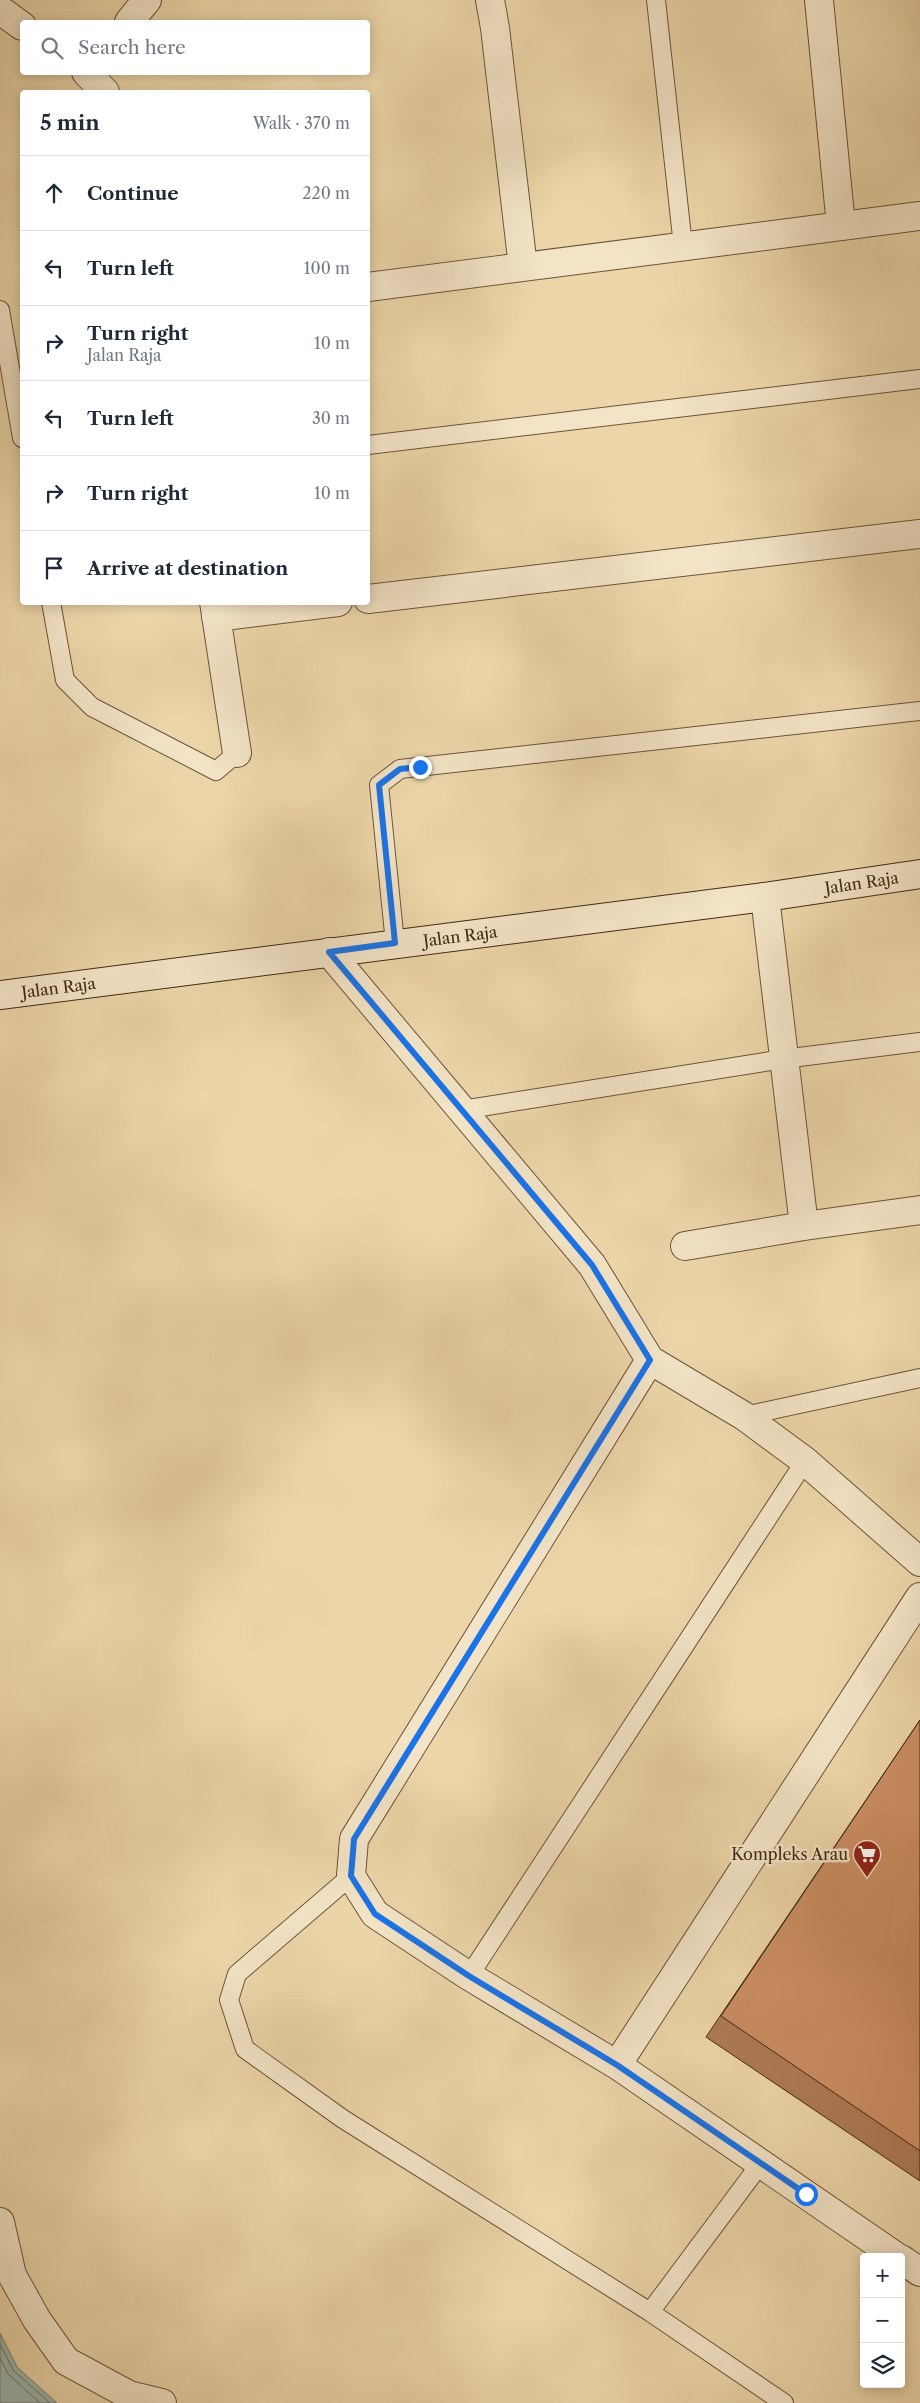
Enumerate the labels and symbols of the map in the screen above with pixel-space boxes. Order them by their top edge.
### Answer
route end [409,756,432,779]
street label: Jalan Raja [820,867,901,898]
street label: Jalan Raja [419,921,499,951]
street label: Jalan Raja [17,973,97,1003]
supermarket icon: Kompleks Arau [852,1839,882,1878]
place label: Kompleks Arau [731,1844,848,1864]
route start [795,2183,818,2206]

